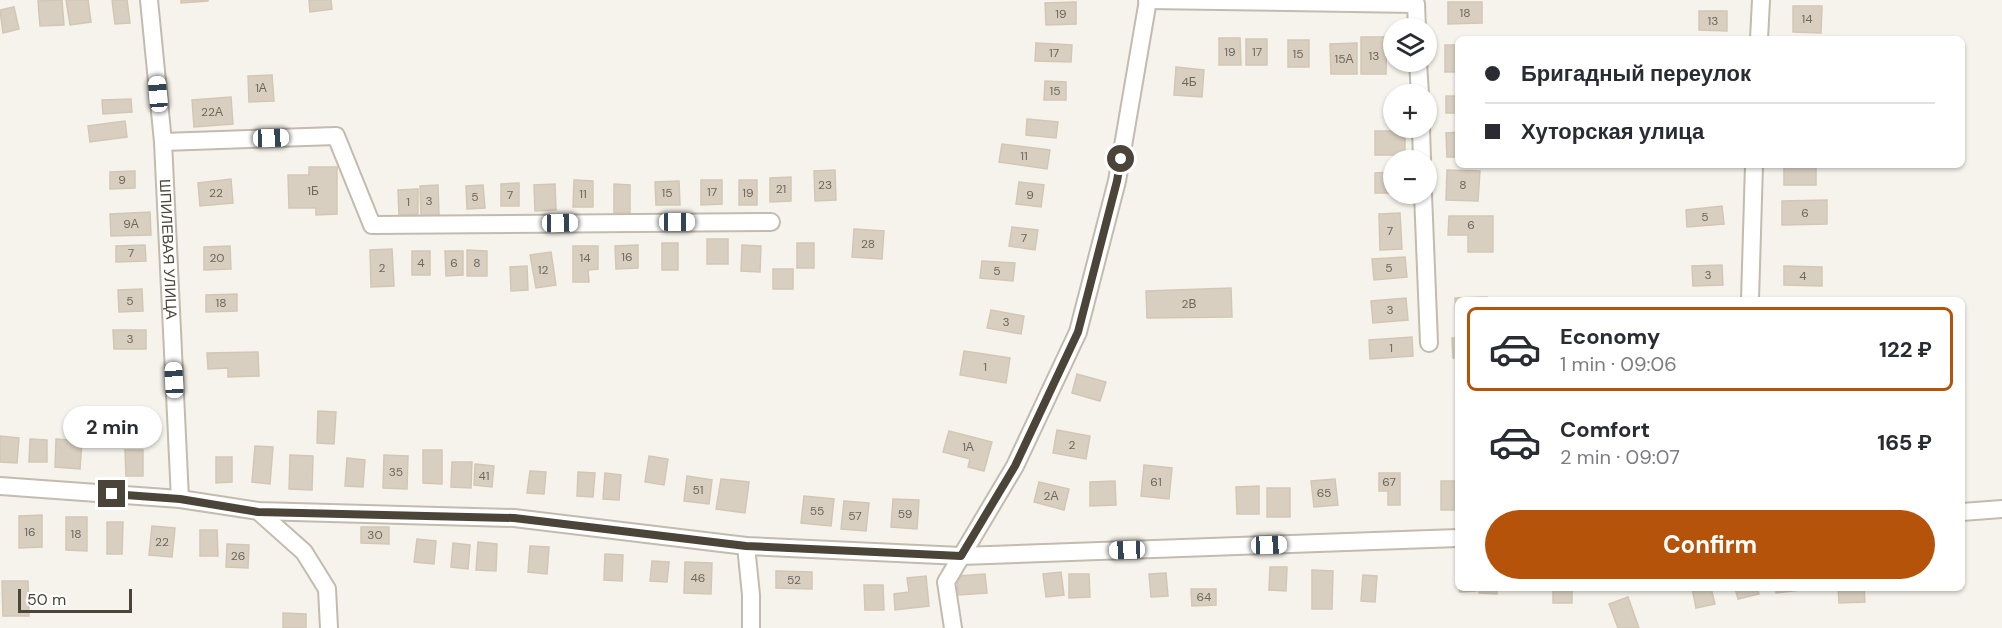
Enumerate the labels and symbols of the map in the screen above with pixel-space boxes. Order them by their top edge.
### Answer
house number: 18 [1459,5,1471,21]
house number: 19 [1055,6,1067,22]
house number: 14 [1801,11,1813,27]
house number: 13 [1708,13,1718,29]
house number: 19 [1224,44,1236,60]
house number: 17 [1252,44,1262,60]
house number: 17 [1049,45,1059,61]
house number: 15 [1292,46,1304,62]
house number: 13 [1369,48,1379,64]
house number: 15А [1334,51,1354,67]
house number: 4Б [1181,74,1197,90]
car [147,75,169,113]
house number: 1А [255,80,267,96]
house number: 15 [1049,83,1061,99]
house number: 22А [201,104,223,120]
car [253,128,289,148]
route start [1107,145,1134,172]
house number: 11 [1020,148,1028,164]
house number: 9 [118,172,126,188]
house number: 23 [818,177,832,193]
house number: 8 [1459,177,1467,193]
street label: ШПИЛЕВАЯ УЛИЦА [155,179,181,320]
house number: 21 [776,181,786,197]
house number: 1Б [307,183,319,199]
house number: 17 [707,184,717,200]
house number: 22 [209,185,223,201]
house number: 15 [661,185,673,201]
house number: 19 [742,185,754,201]
house number: 11 [579,186,587,202]
house number: 7 [507,187,513,203]
house number: 9 [1026,187,1034,203]
house number: 5 [471,189,479,205]
house number: 3 [425,193,433,209]
house number: 1 [406,194,410,210]
house number: 6 [1801,205,1809,221]
house number: 5 [1701,209,1709,225]
car [659,213,695,231]
car [542,214,578,232]
house number: 9А [123,216,139,232]
house number: 6 [1467,217,1475,233]
house number: 7 [1387,223,1393,239]
house number: 7 [1021,230,1027,246]
house number: 28 [861,236,875,252]
house number: 7 [128,245,134,261]
house number: 16 [621,249,633,265]
house number: 20 [209,250,225,266]
house number: 14 [579,250,591,266]
house number: 4 [417,255,425,271]
house number: 6 [450,255,458,271]
house number: 8 [473,255,481,271]
house number: 2 [379,260,386,276]
house number: 5 [1385,260,1393,276]
house number: 12 [538,262,548,278]
house number: 5 [993,263,1001,279]
house number: 3 [1704,267,1712,283]
house number: 4 [1799,268,1807,284]
house number: 5 [126,293,134,309]
house number: 18 [215,295,227,311]
house number: 2В [1182,296,1196,312]
house number: 3 [1386,302,1394,318]
house number: 3 [1002,314,1010,330]
house number: 3 [126,331,134,347]
house number: 1 [1389,340,1393,356]
house number: 1 [983,359,987,375]
car [164,362,184,398]
callout: 2 min [63,407,162,449]
house number: 2 [1069,437,1076,453]
house number: 1А [962,439,974,455]
house number: 35 [389,464,403,480]
house number: 41 [478,468,490,484]
house number: 61 [1150,474,1162,490]
house number: 67 [1382,474,1396,490]
route end [98,480,125,507]
house number: 51 [692,482,704,498]
house number: 65 [1317,485,1331,501]
house number: 2А [1044,488,1058,504]
house number: 55 [810,503,824,519]
house number: 59 [898,506,912,522]
house number: 57 [848,508,862,524]
house number: 16 [24,524,36,540]
house number: 18 [70,526,82,542]
house number: 30 [367,527,383,543]
house number: 22 [155,534,169,550]
car [1251,535,1287,555]
car [1109,540,1145,560]
house number: 26 [231,548,245,564]
house number: 46 [691,570,705,586]
house number: 52 [787,572,801,588]
scale bar [18,586,132,614]
house number: 64 [1197,589,1211,605]

